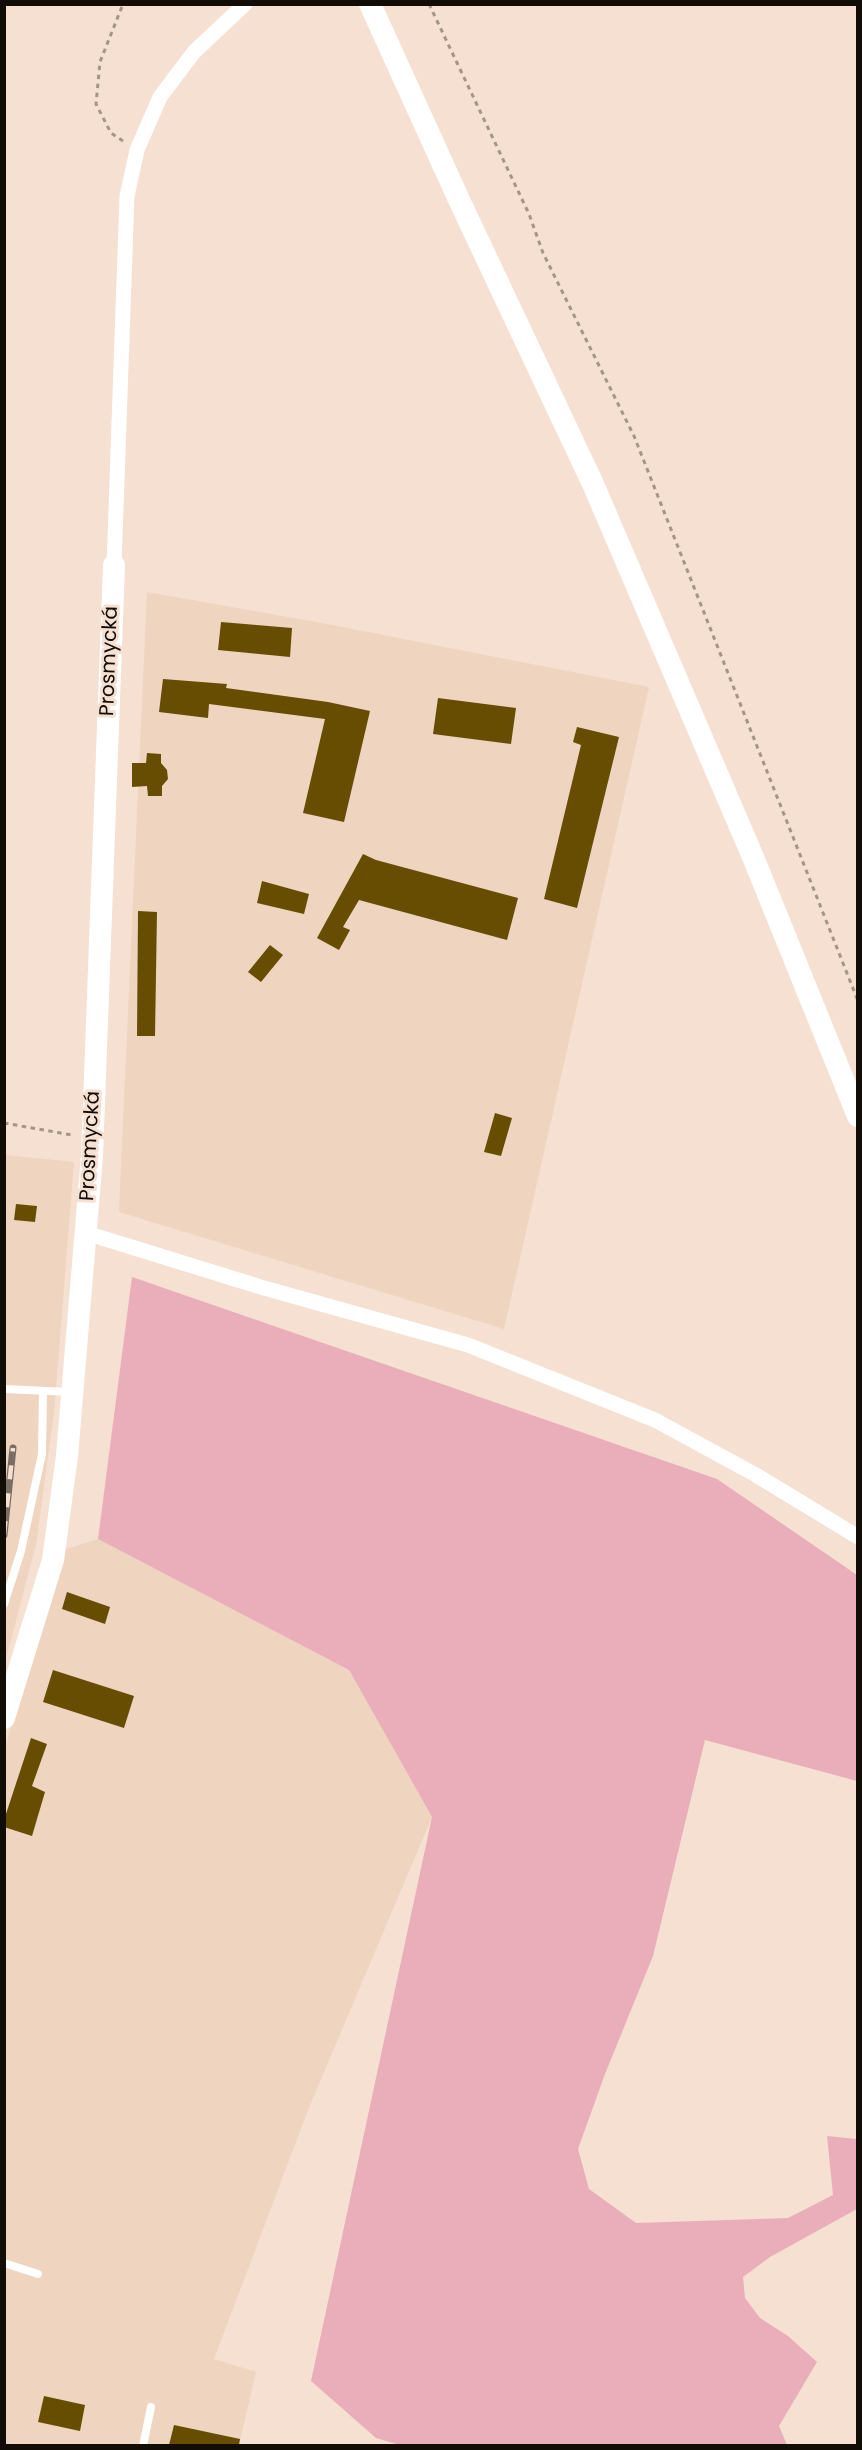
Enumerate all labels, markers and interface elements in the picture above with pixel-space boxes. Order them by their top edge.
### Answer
street label: Prosmycká [96,606,124,716]
street label: Prosmycká [76,1090,106,1202]

